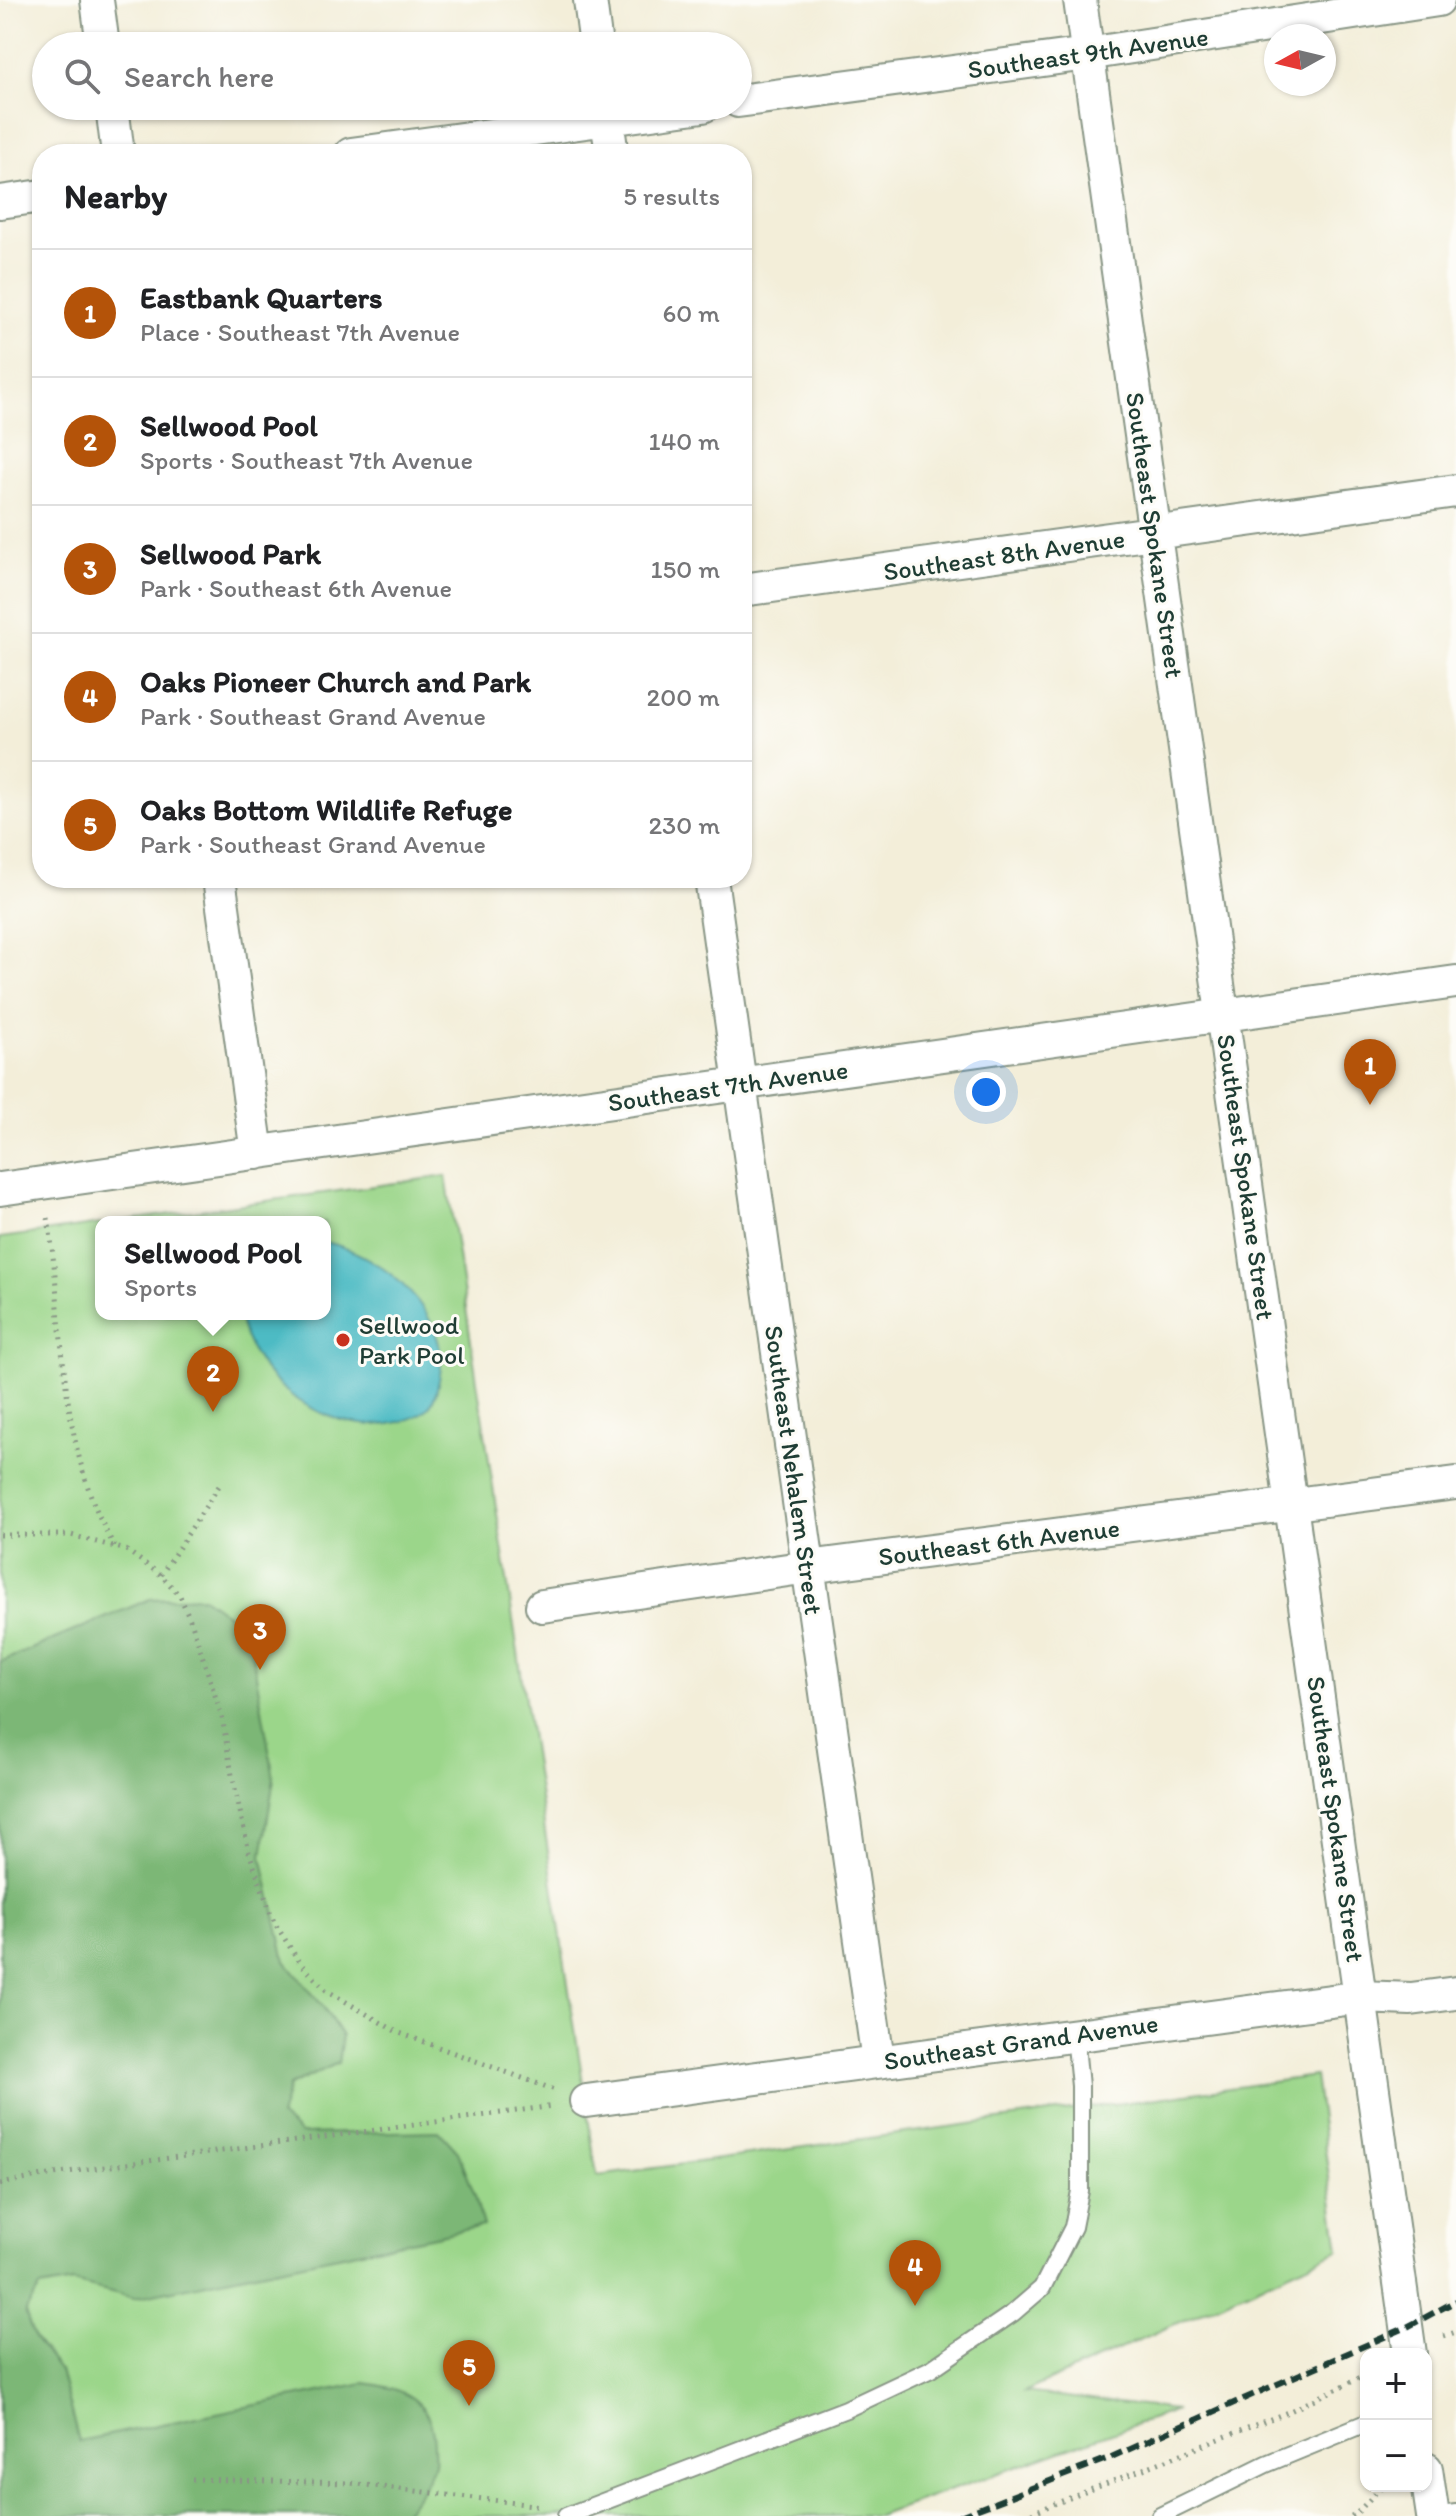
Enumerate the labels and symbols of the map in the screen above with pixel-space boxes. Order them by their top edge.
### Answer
street label: Southeast 9th Avenue [966,20,1210,86]
north arrow [1264,24,1336,96]
street label: Southeast Spokane Street [1119,390,1191,680]
street label: Southeast 8th Avenue [881,522,1127,588]
street label: Southeast Spokane Street [1210,1032,1282,1322]
pin: 1 [1344,1039,1396,1105]
street label: Southeast 7th Avenue [606,1053,850,1119]
your location [966,1072,1006,1112]
place label: Sellwood Park Pool [359,1309,465,1371]
street label: Southeast Nehalem Street [758,1323,830,1617]
marker: Sellwood Park Pool [334,1331,352,1349]
pin: 2 [187,1346,239,1412]
street label: Southeast 6th Avenue [876,1511,1122,1573]
pin: 3 [234,1604,286,1670]
street label: Southeast Spokane Street [1300,1674,1372,1964]
street label: Southeast Grand Avenue [882,2007,1160,2077]
pin: 4 [889,2240,941,2306]
pin: 5 [443,2340,495,2406]

